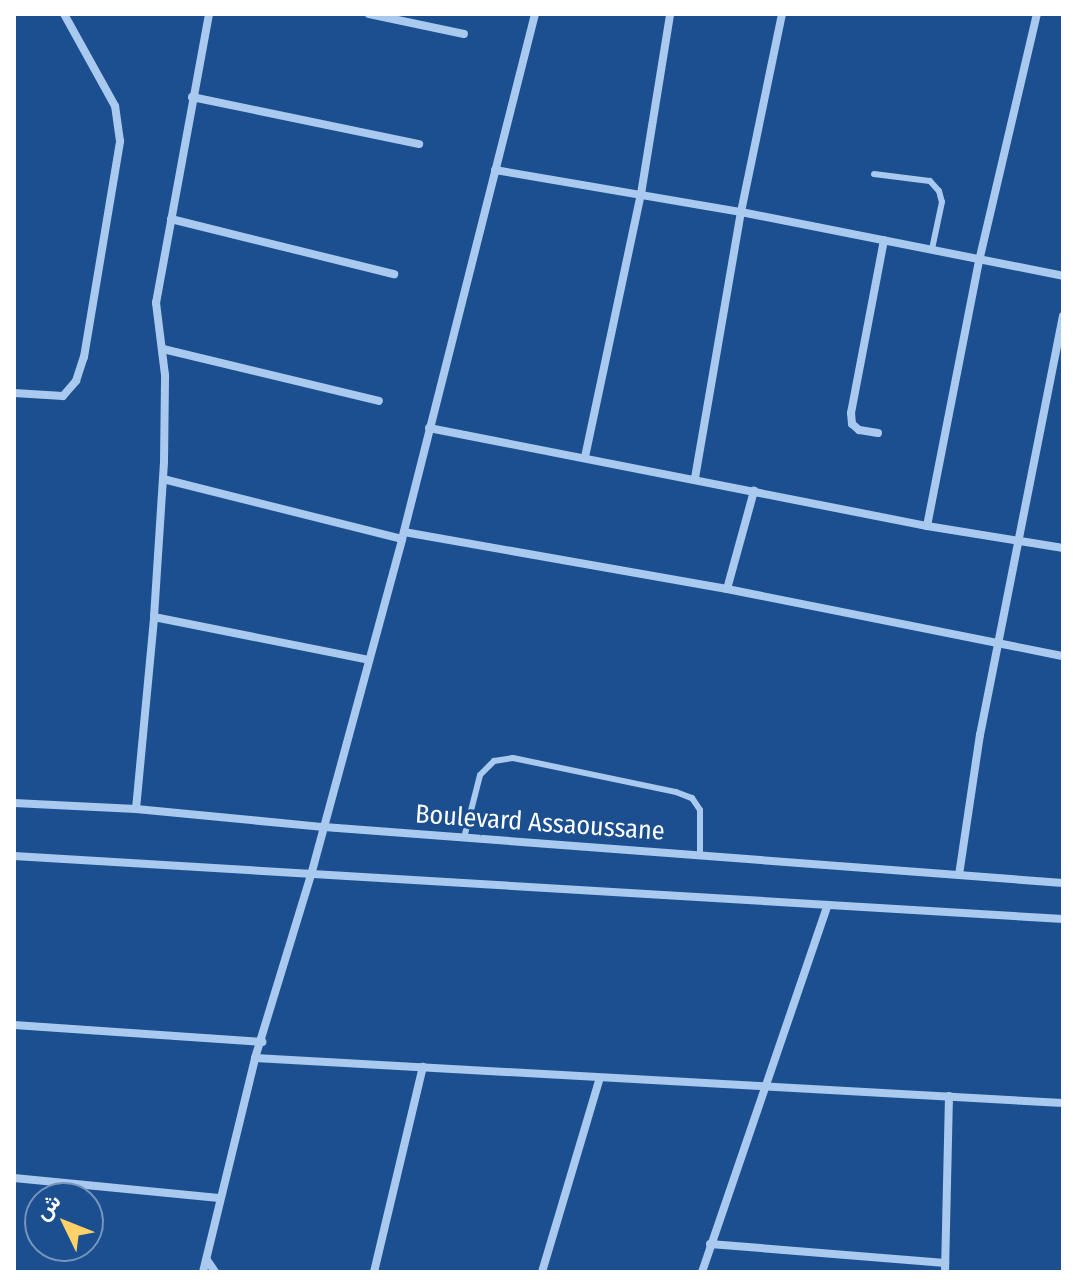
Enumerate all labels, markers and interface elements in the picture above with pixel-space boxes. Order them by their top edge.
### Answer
street label: Boulevard Assaoussane [414,799,666,847]
north arrow [24,1182,104,1262]
text: ش [29,1188,66,1226]

